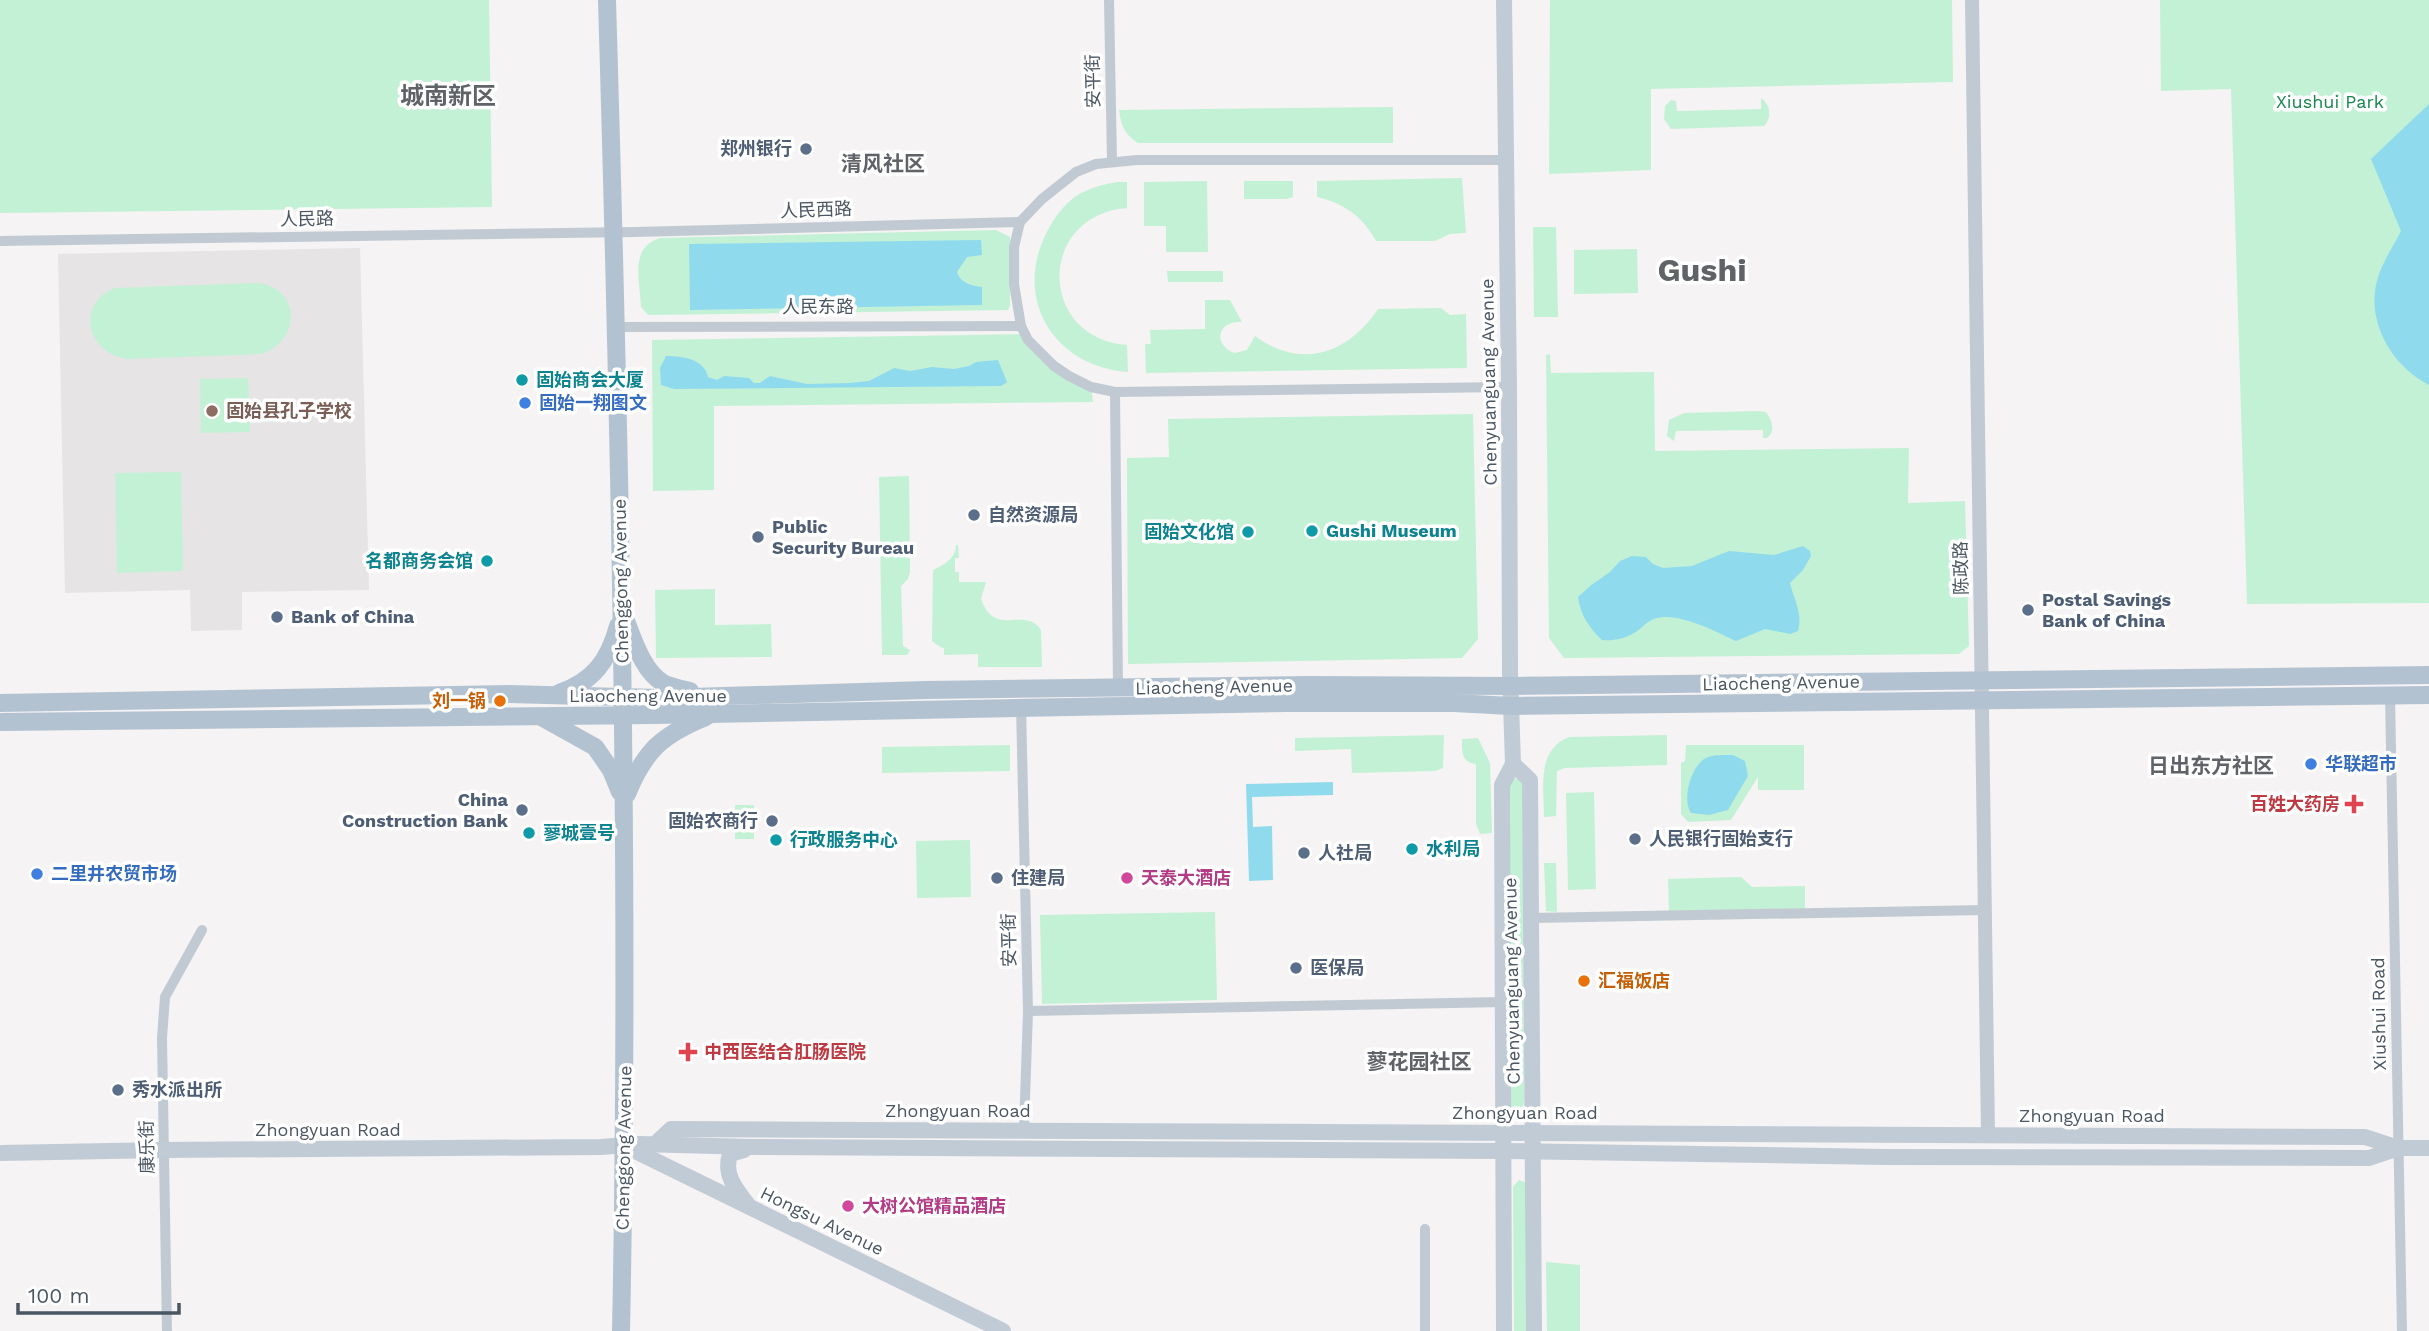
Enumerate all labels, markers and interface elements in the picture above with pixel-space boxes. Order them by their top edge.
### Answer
street label: 安平街 [1082,54,1103,108]
district label: 城南新区 [400,82,496,110]
park label: Xiushui Park [2276,91,2384,112]
place label: 郑州银行 [720,138,792,159]
marker: 郑州银行 [798,141,814,157]
district label: 清风社区 [841,151,925,176]
street label: 人民西路 [780,198,852,221]
street label: 人民路 [280,208,334,229]
district label: Gushi [1657,251,1747,289]
street label: Chenyuanguang Avenue [1476,278,1501,486]
street label: 人民东路 [782,296,854,317]
place label: 固始商会大厦 [536,369,644,390]
marker: 固始商会大厦 [514,372,530,388]
place label: 固始一翔图文 [539,392,647,413]
marker: 固始一翔图文 [517,395,533,411]
place label: 固始县孔子学校 [226,400,352,421]
marker: 固始县孔子学校 [204,403,220,419]
street label: Chenggong Avenue [609,498,632,664]
place label: 自然资源局 [988,504,1078,525]
marker: 自然资源局 [966,507,982,523]
place label: Public Security Bureau [772,516,914,558]
place label: Gushi Museum [1326,520,1457,541]
place label: 固始文化馆 [1144,521,1234,542]
marker: Gushi Museum [1304,523,1320,539]
marker: 固始文化馆 [1240,524,1256,540]
marker: Public Security Bureau [750,529,766,545]
street label: 陈政路 [1950,541,1971,595]
place label: 名都商务会馆 [365,550,473,571]
marker: 名都商务会馆 [479,553,495,569]
place label: Postal Savings Bank of China [2042,589,2171,631]
marker: Postal Savings Bank of China [2020,602,2036,618]
place label: Bank of China [291,606,415,627]
marker: Bank of China [269,609,285,625]
street label: Liaocheng Avenue [1702,671,1860,694]
street label: Liaocheng Avenue [1135,675,1293,698]
street label: Liaocheng Avenue [569,685,727,706]
place label: 刘一锅 [432,690,486,711]
marker: 刘一锅 [492,693,508,709]
district label: 日出东方社区 [2148,753,2274,778]
place label: 华联超市 [2325,753,2397,774]
marker: 华联超市 [2303,756,2319,772]
place label: China Construction Bank [342,789,509,831]
place label: 百姓大药房 [2250,793,2340,814]
marker: 百姓大药房 [2346,796,2362,812]
marker: China Construction Bank [514,802,530,818]
place label: 固始农商行 [668,810,758,831]
marker: 固始农商行 [764,813,780,829]
place label: 蓼城壹号 [543,822,615,843]
marker: 蓼城壹号 [521,825,537,841]
place label: 人民银行固始支行 [1649,828,1793,849]
place label: 行政服务中心 [790,829,898,850]
marker: 人民银行固始支行 [1627,831,1643,847]
marker: 行政服务中心 [768,832,784,848]
place label: 水利局 [1426,838,1480,859]
marker: 水利局 [1404,841,1420,857]
place label: 人社局 [1318,842,1372,863]
marker: 人社局 [1296,845,1312,861]
place label: 二里井农贸市场 [51,863,177,884]
marker: 二里井农贸市场 [29,866,45,882]
place label: 住建局 [1011,867,1065,888]
place label: 天泰大酒店 [1141,867,1231,888]
marker: 住建局 [989,870,1005,886]
marker: 天泰大酒店 [1119,870,1135,886]
street label: Chenyuanguang Avenue [1499,877,1524,1085]
street label: 安平街 [998,913,1019,967]
place label: 医保局 [1310,957,1364,978]
street label: Xiushui Road [2367,957,2390,1071]
marker: 医保局 [1288,960,1304,976]
place label: 汇福饭店 [1598,970,1670,991]
marker: 汇福饭店 [1576,973,1592,989]
place label: 中西医结合肛肠医院 [704,1041,866,1062]
marker: 中西医结合肛肠医院 [678,1042,698,1062]
district label: 蓼花园社区 [1367,1049,1472,1074]
street label: Chenggong Avenue [612,1065,635,1231]
place label: 秀水派出所 [132,1079,222,1100]
marker: 秀水派出所 [110,1082,126,1098]
street label: Zhongyuan Road [885,1100,1031,1121]
street label: Zhongyuan Road [1452,1102,1598,1123]
street label: Zhongyuan Road [2019,1105,2165,1126]
street label: Zhongyuan Road [255,1119,401,1140]
street label: 康乐街 [136,1120,157,1174]
street label: Hongsu Avenue [757,1182,887,1259]
place label: 大树公馆精品酒店 [862,1195,1006,1216]
marker: 大树公馆精品酒店 [840,1198,856,1214]
scale bar [18,1272,178,1316]
text: 100 m [28,1283,90,1308]

